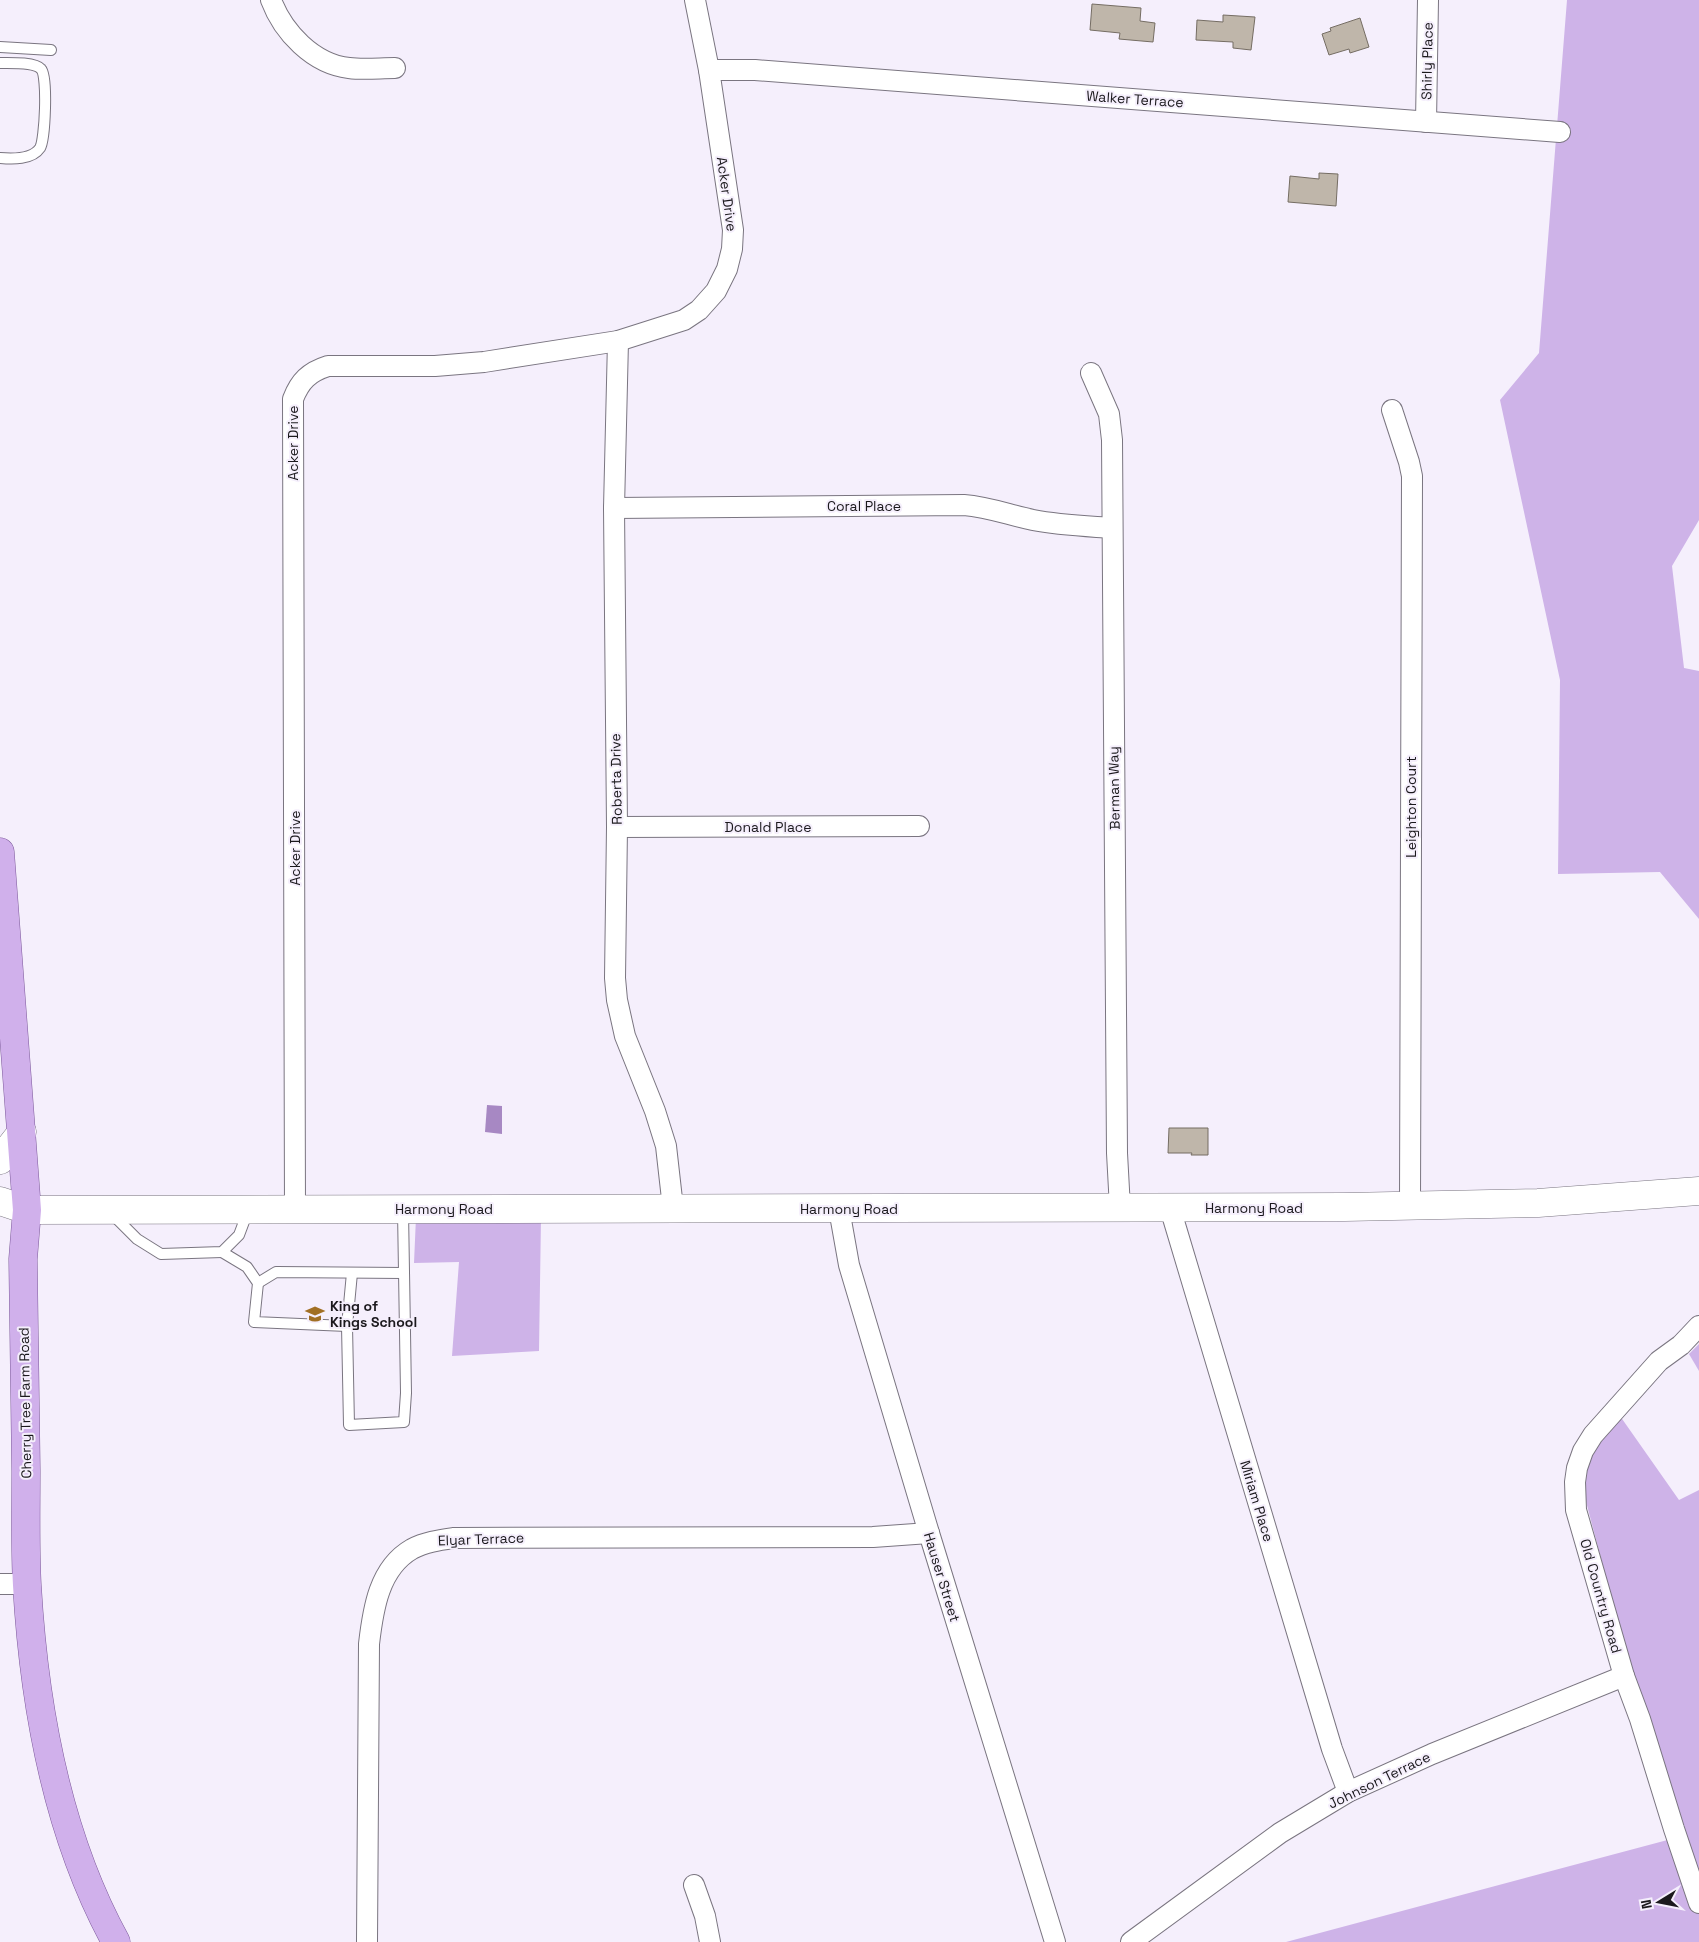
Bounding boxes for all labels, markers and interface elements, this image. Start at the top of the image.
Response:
street label: Shirly Place [1417,22,1437,100]
street label: Walker Terrace [1086,87,1184,111]
street label: Acker Drive [713,156,741,232]
street label: Acker Drive [284,405,302,481]
street label: Coral Place [827,497,901,515]
street label: Roberta Drive [606,733,626,825]
street label: Berman Way [1104,746,1124,830]
street label: Leighton Court [1402,756,1420,858]
street label: Acker Drive [286,810,304,886]
street label: Donald Place [725,818,811,836]
street label: Harmony Road [1205,1199,1303,1217]
street label: Harmony Road [395,1200,493,1218]
street label: Harmony Road [800,1200,898,1218]
place label: King of Kings School [330,1297,417,1331]
school or university icon: King of Kings School [304,1303,326,1325]
street label: Cherry Tree Farm Road [15,1327,35,1479]
street label: Miriam Place [1236,1458,1278,1544]
street label: Elyar Terrace [438,1528,524,1550]
street label: Hauser Street [920,1530,964,1624]
street label: Old Country Road [1576,1537,1626,1655]
street label: Johnson Terrace [1325,1747,1433,1813]
north arrow [1634,1877,1684,1927]
text: N [1637,1898,1656,1910]

